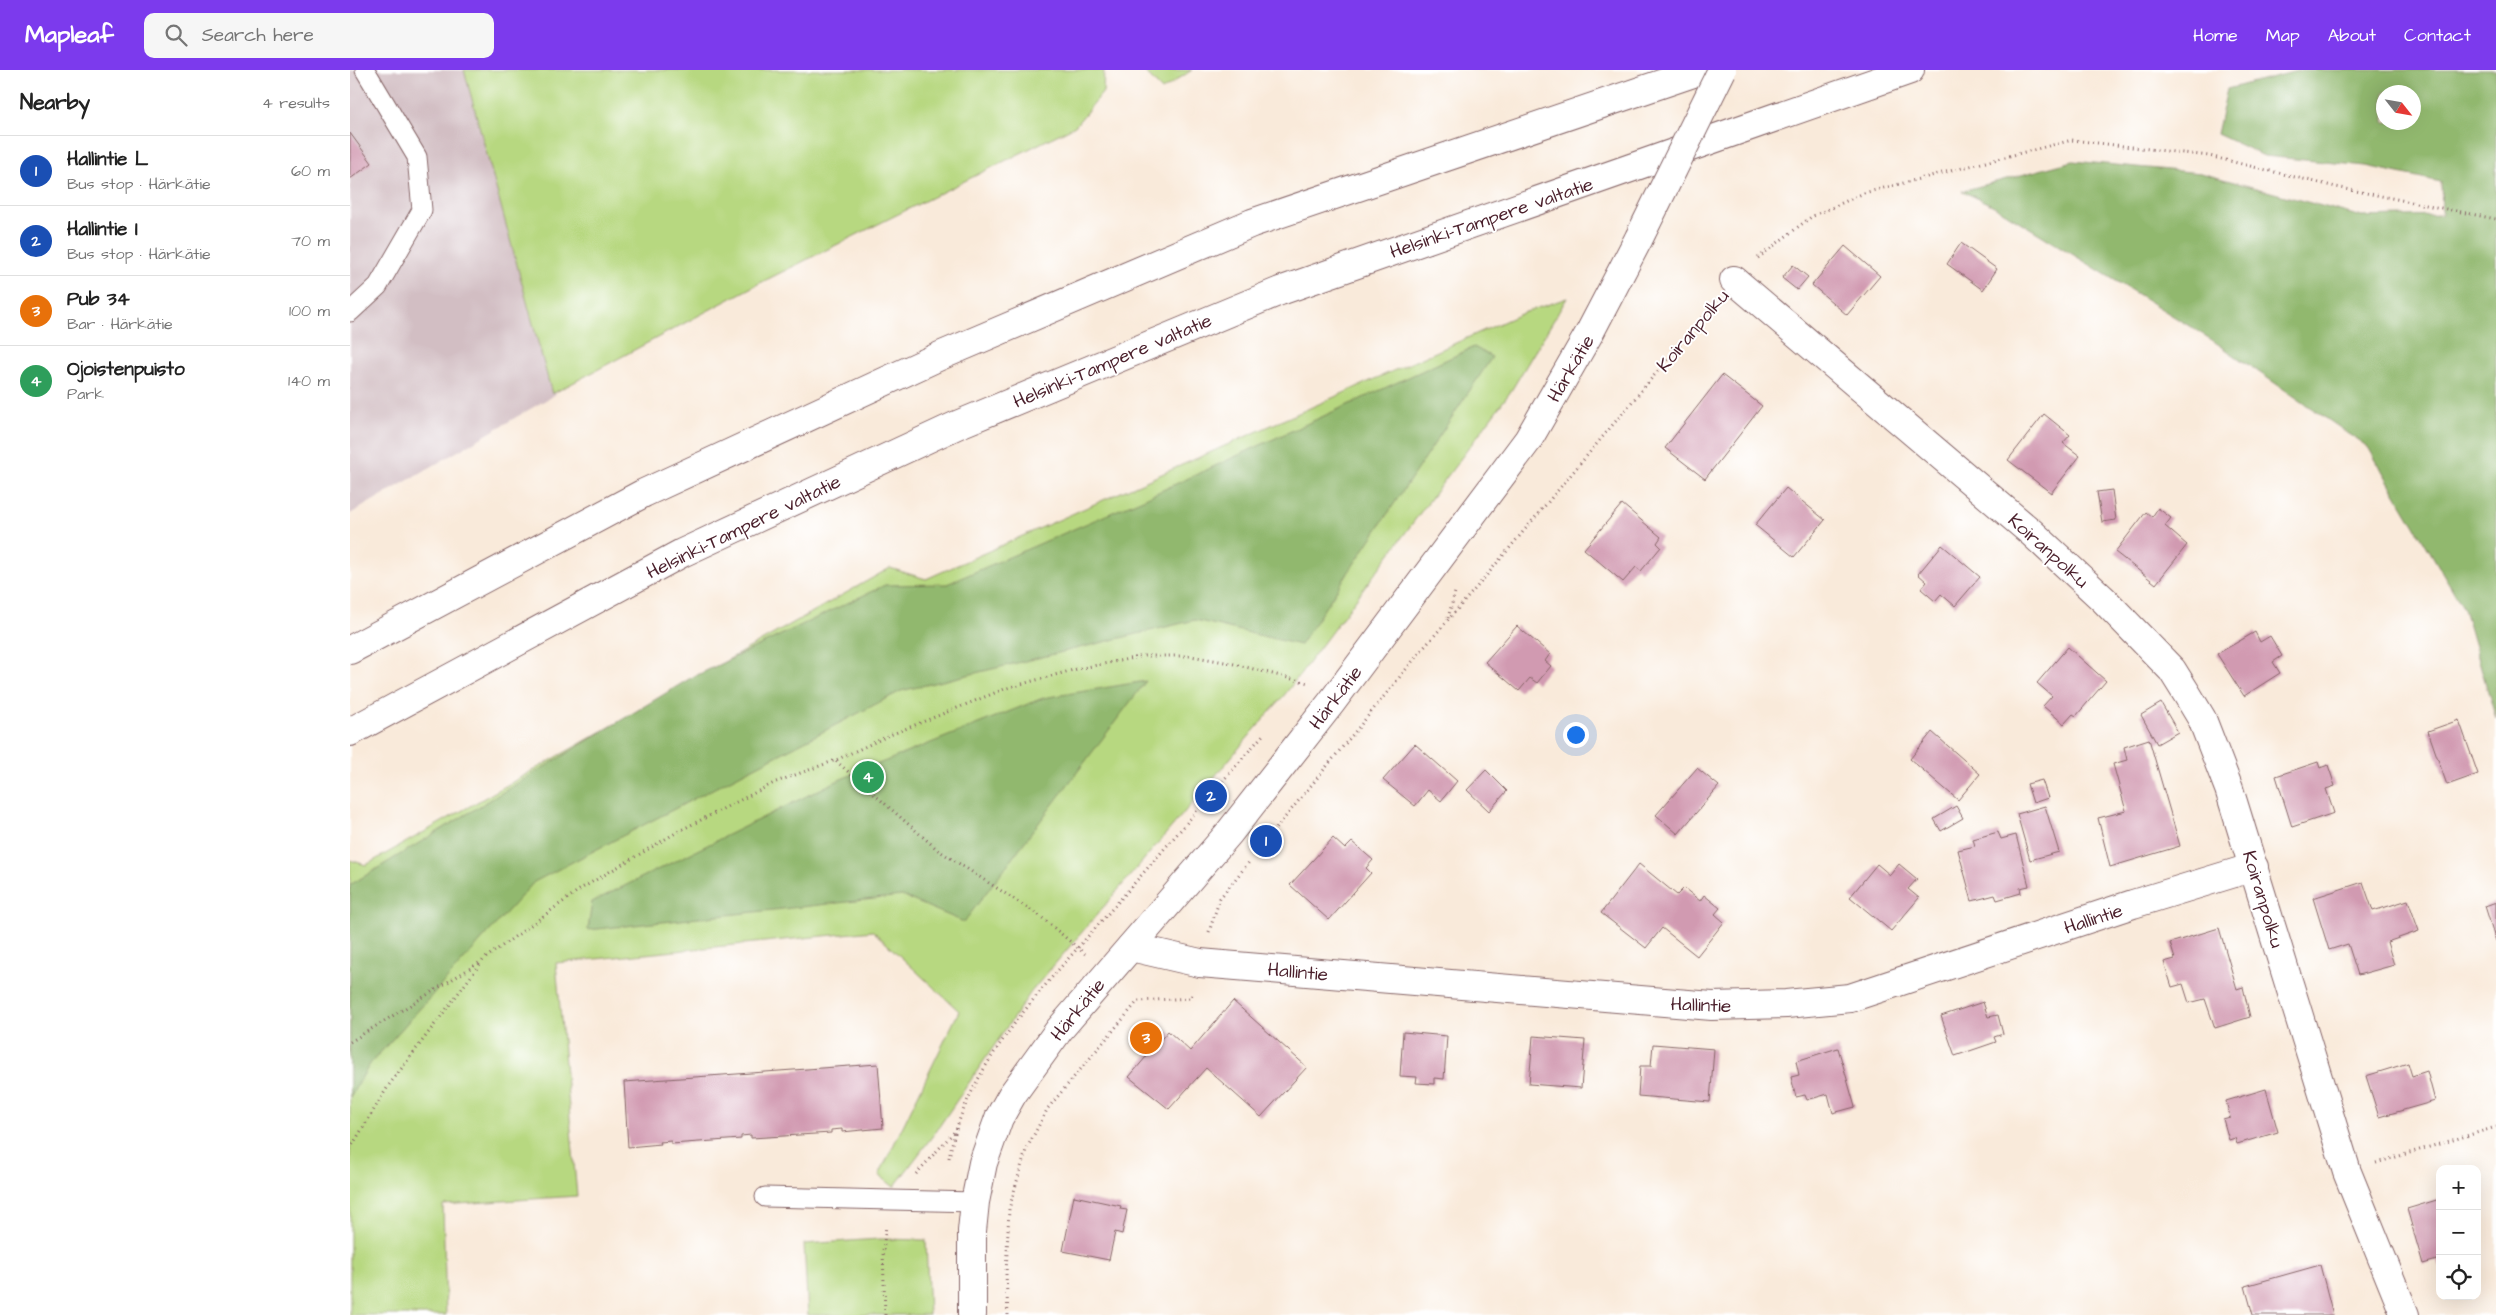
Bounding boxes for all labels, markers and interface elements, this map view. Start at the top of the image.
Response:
search box [144,13,494,58]
text: Mapleaf [25,18,114,52]
icon: search [162,21,190,49]
text: Search here [202,22,314,49]
text: Home [2193,23,2238,48]
text: Map [2266,23,2300,48]
text: About [2328,23,2376,48]
text: Contact [2404,23,2471,48]
north arrow [2376,85,2421,130]
text: Nearby [20,88,90,117]
text: 4 results [262,92,330,114]
text: Hallintie L [67,146,148,173]
text: 1 [35,160,37,182]
text: 60 m [291,160,330,182]
street label: Helsinki-Tampere valtatie [1386,171,1597,266]
text: Bus stop · Härkätie [67,173,211,195]
text: Hallintie I [67,216,138,243]
text: 2 [31,230,41,252]
text: 70 m [291,230,330,252]
text: Bus stop · Härkätie [67,243,211,265]
street label: Koiranpolku [1651,284,1736,378]
text: Pub 34 [67,286,130,313]
text: 3 [32,300,40,322]
text: 100 m [289,300,330,322]
street label: Helsinki-Tampere valtatie [1009,307,1216,415]
text: Bar · Härkätie [67,313,173,335]
street label: Härkätie [1541,330,1601,407]
text: Ojoistenpuisto [67,356,185,383]
text: 4 [31,370,41,392]
text: 140 m [288,370,330,392]
text: Park [67,383,104,405]
street label: Helsinki-Tampere valtatie [642,468,845,586]
street label: Koiranpolku [2002,508,2095,595]
street label: Härkätie [1303,660,1369,736]
your location [1563,722,1589,748]
pin: 4 [852,758,884,796]
pin: 2 [1195,777,1227,815]
pin: 1 [1250,822,1282,860]
street label: Koiranpolku [2235,848,2290,952]
street label: Hallintie [2061,897,2126,942]
street label: Hallintie [1267,956,1329,989]
street label: Härkätie [1044,973,1112,1047]
street label: Hallintie [1670,991,1732,1020]
pin: 3 [1130,1019,1162,1057]
map controls [2436,1165,2481,1300]
button: + [2436,1165,2481,1210]
button: − [2436,1210,2481,1255]
button: locate [2436,1255,2481,1300]

